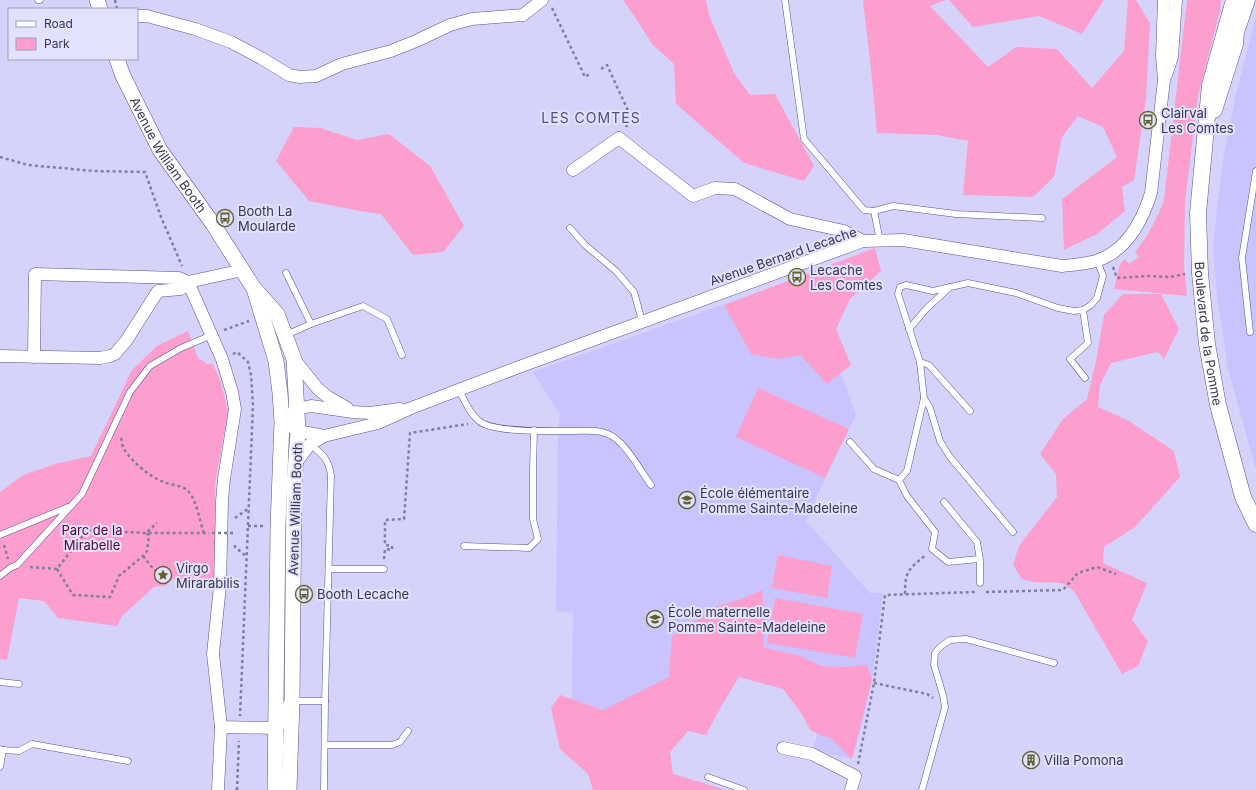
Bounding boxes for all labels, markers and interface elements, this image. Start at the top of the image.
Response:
legend [8,8,138,60]
text: Road [44,16,73,31]
text: Park [44,36,70,51]
street label: Avenue William Booth [127,94,210,216]
place label: Clairval Les Comtes [1161,105,1234,136]
district label: LES COMTES [541,109,641,126]
bus stop icon: Clairval Les Comtes [1138,110,1158,130]
place label: Booth La Moularde [238,203,296,234]
bus stop icon: Booth La Moularde [215,208,235,228]
street label: Avenue Bernard Lecache [707,223,859,289]
street label: Boulevard de la Pomme [1192,261,1226,407]
place label: Lecache Les Comtes [810,262,883,293]
bus stop icon: Lecache Les Comtes [787,267,807,287]
street label: Avenue William Booth [285,442,305,576]
place label: École élémentaire Pomme Sainte-Madeleine [700,485,858,516]
school or university icon: École élémentaire Pomme Sainte-Madeleine [677,490,697,510]
park label: Parc de la Mirabelle [61,522,123,553]
place label: Virgo Mirarabilis [176,560,240,591]
place icon: Virgo Mirarabilis [153,565,173,585]
bus stop icon: Booth Lecache [294,584,314,604]
place label: Booth Lecache [317,586,409,602]
place label: École maternelle Pomme Sainte-Madeleine [668,604,826,635]
school or university icon: École maternelle Pomme Sainte-Madeleine [645,609,665,629]
building icon: Villa Pomona [1021,750,1041,770]
place label: Villa Pomona [1044,752,1124,768]

